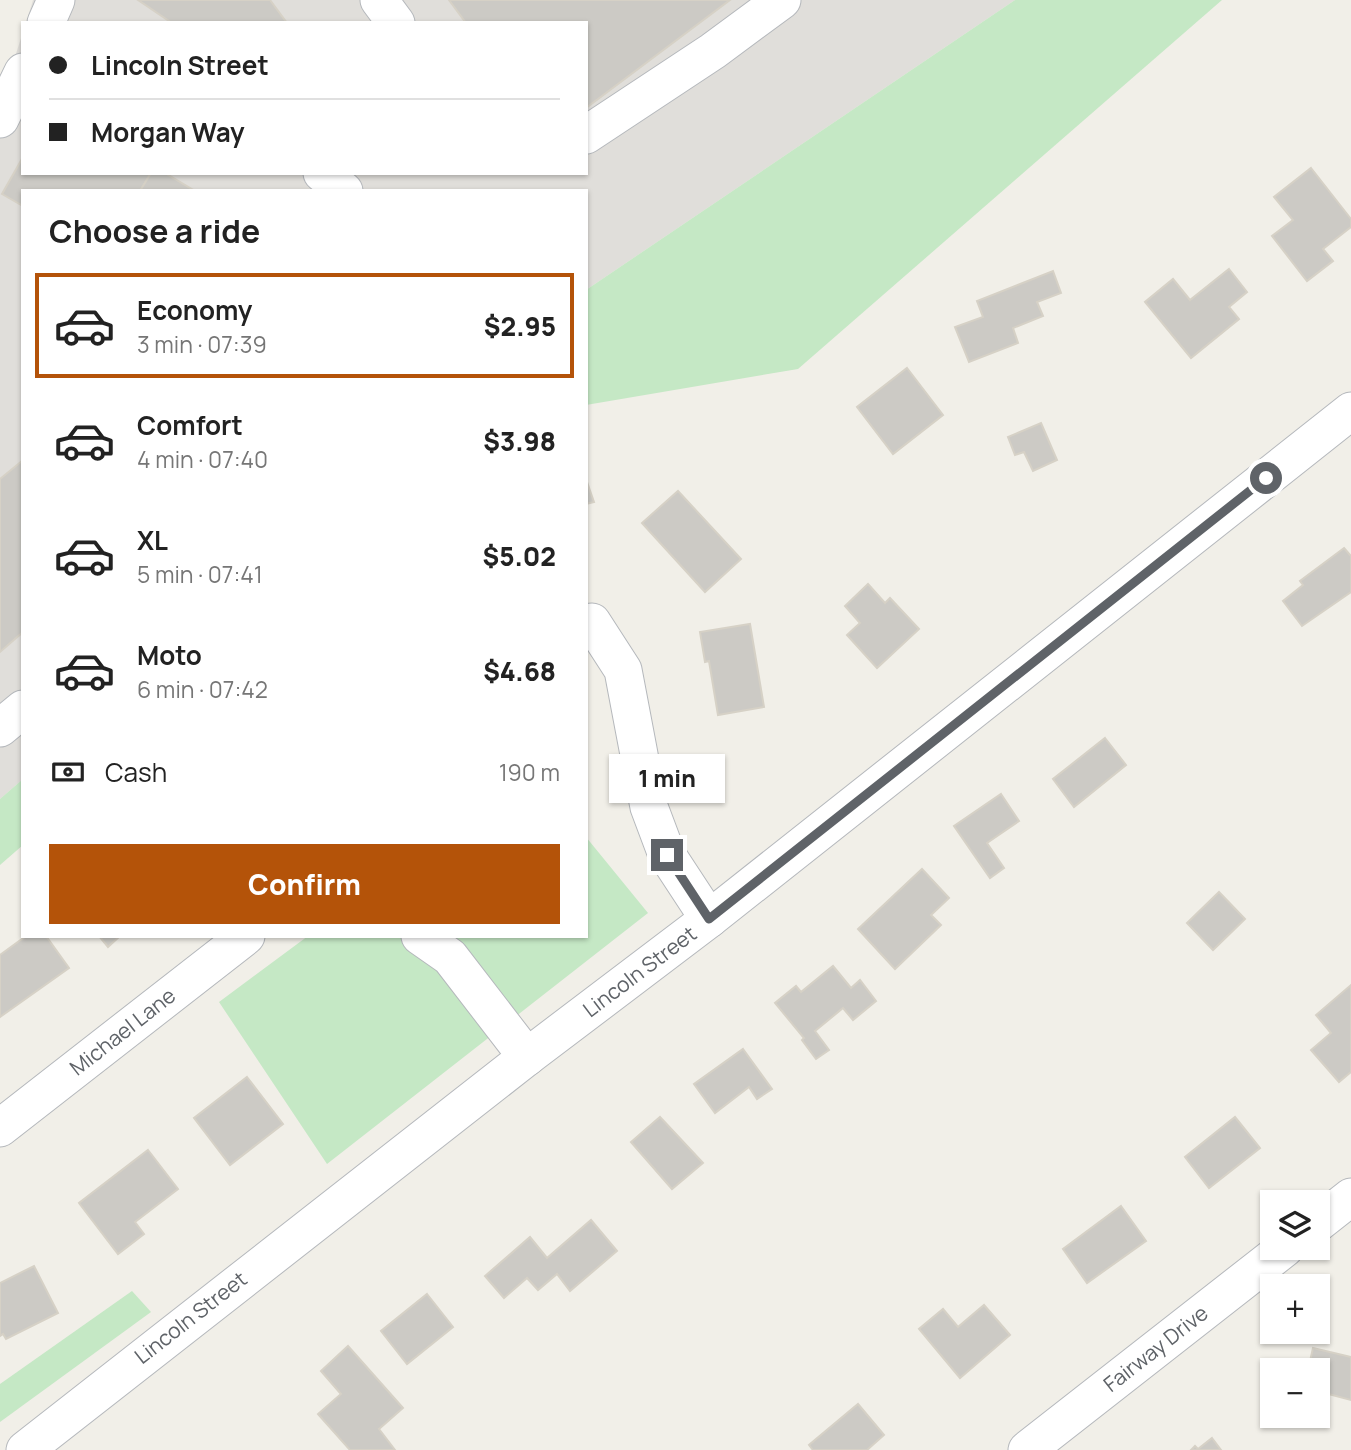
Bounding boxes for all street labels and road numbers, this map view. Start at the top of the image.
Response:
street label: Lincoln Street [577,919,702,1023]
street label: Michael Lane [64,981,181,1081]
street label: Lincoln Street [129,1265,252,1370]
street label: Fairway Drive [1097,1299,1213,1398]

